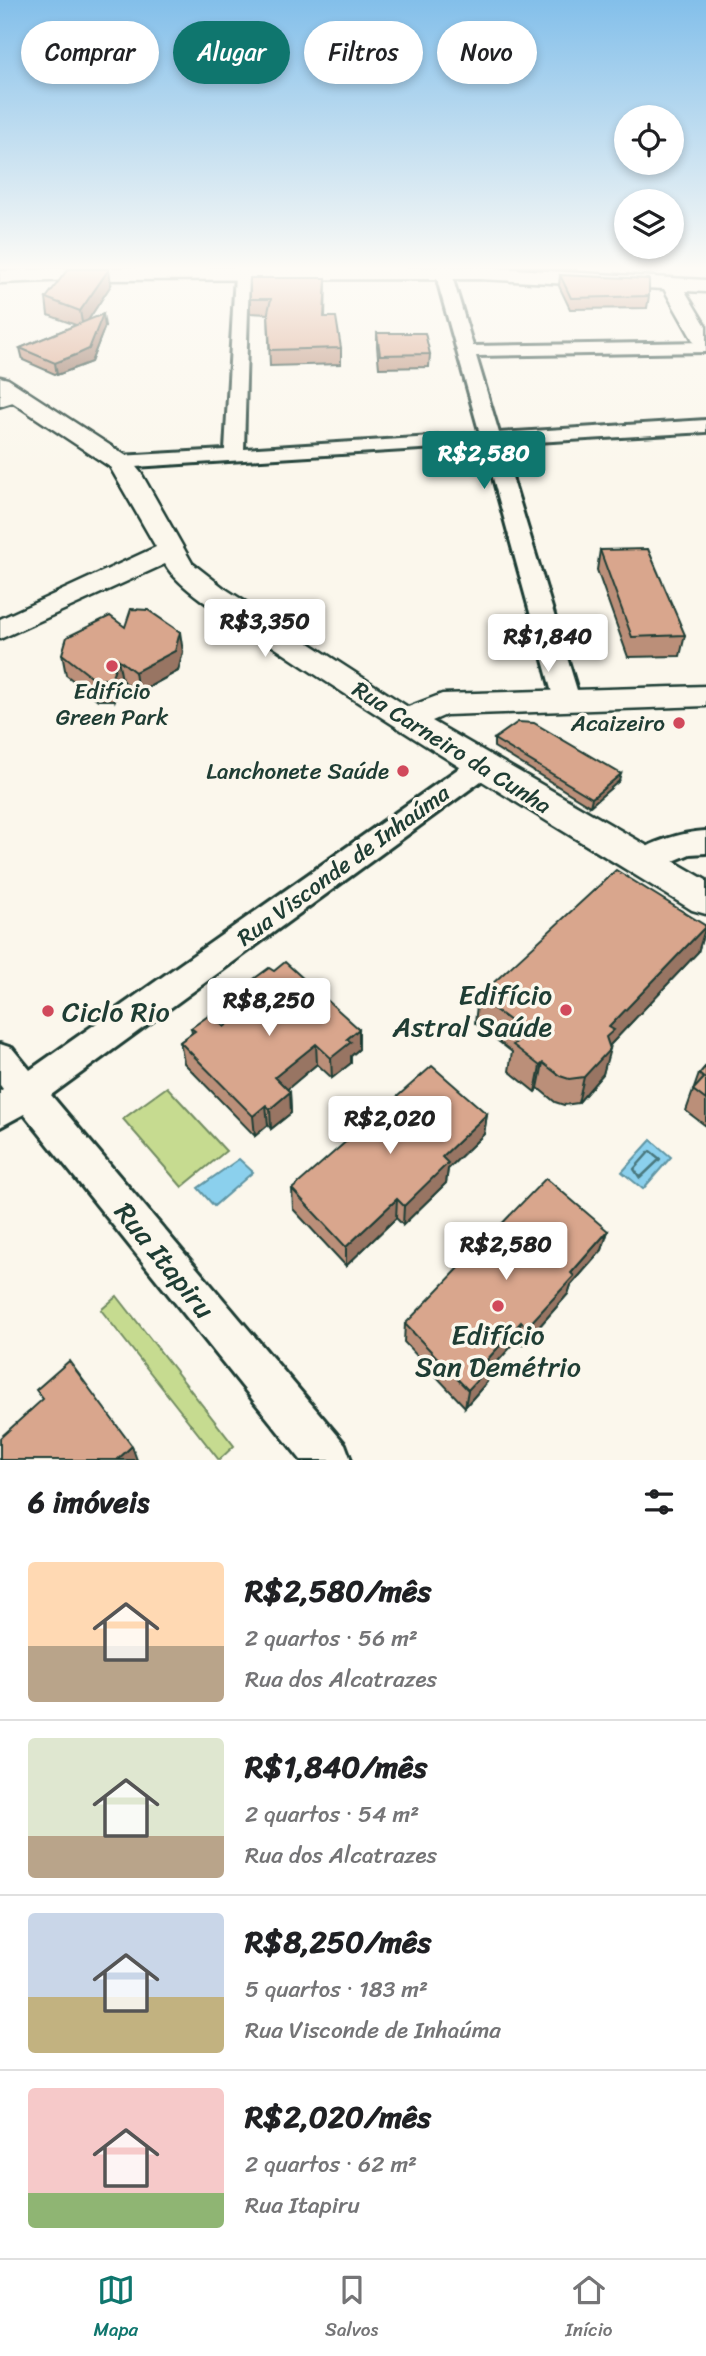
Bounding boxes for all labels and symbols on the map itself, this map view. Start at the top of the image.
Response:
pin: R$2,580 [419,432,549,491]
pin: R$3,350 [200,600,330,659]
pin: R$1,840 [483,614,613,674]
marker: Edifício Green Park [104,658,120,674]
street label: Rua Carneiro da Cunha [344,669,560,826]
place label: Edifício Green Park [56,671,169,738]
place label: Acaizeiro [570,703,665,744]
marker: Acaizeiro [671,715,687,731]
place label: Lanchonete Saúde [206,751,389,792]
marker: Lanchonete Saúde [395,763,411,779]
street label: Rua Visconde de Inhaúma [228,773,459,957]
place label: Edifício Astral Saúde [392,970,552,1051]
pin: R$8,250 [204,978,334,1038]
place label: Ciclo Rio [62,987,170,1036]
marker: Edifício Astral Saúde [558,1002,574,1018]
marker: Ciclo Rio [40,1003,56,1019]
pin: R$2,020 [325,1096,455,1156]
street label: Rua Itapiru [102,1191,228,1330]
pin: R$2,580 [441,1222,571,1282]
marker: Edifício San Demétrio [490,1298,506,1314]
place label: Edifício San Demétrio [415,1310,581,1391]

